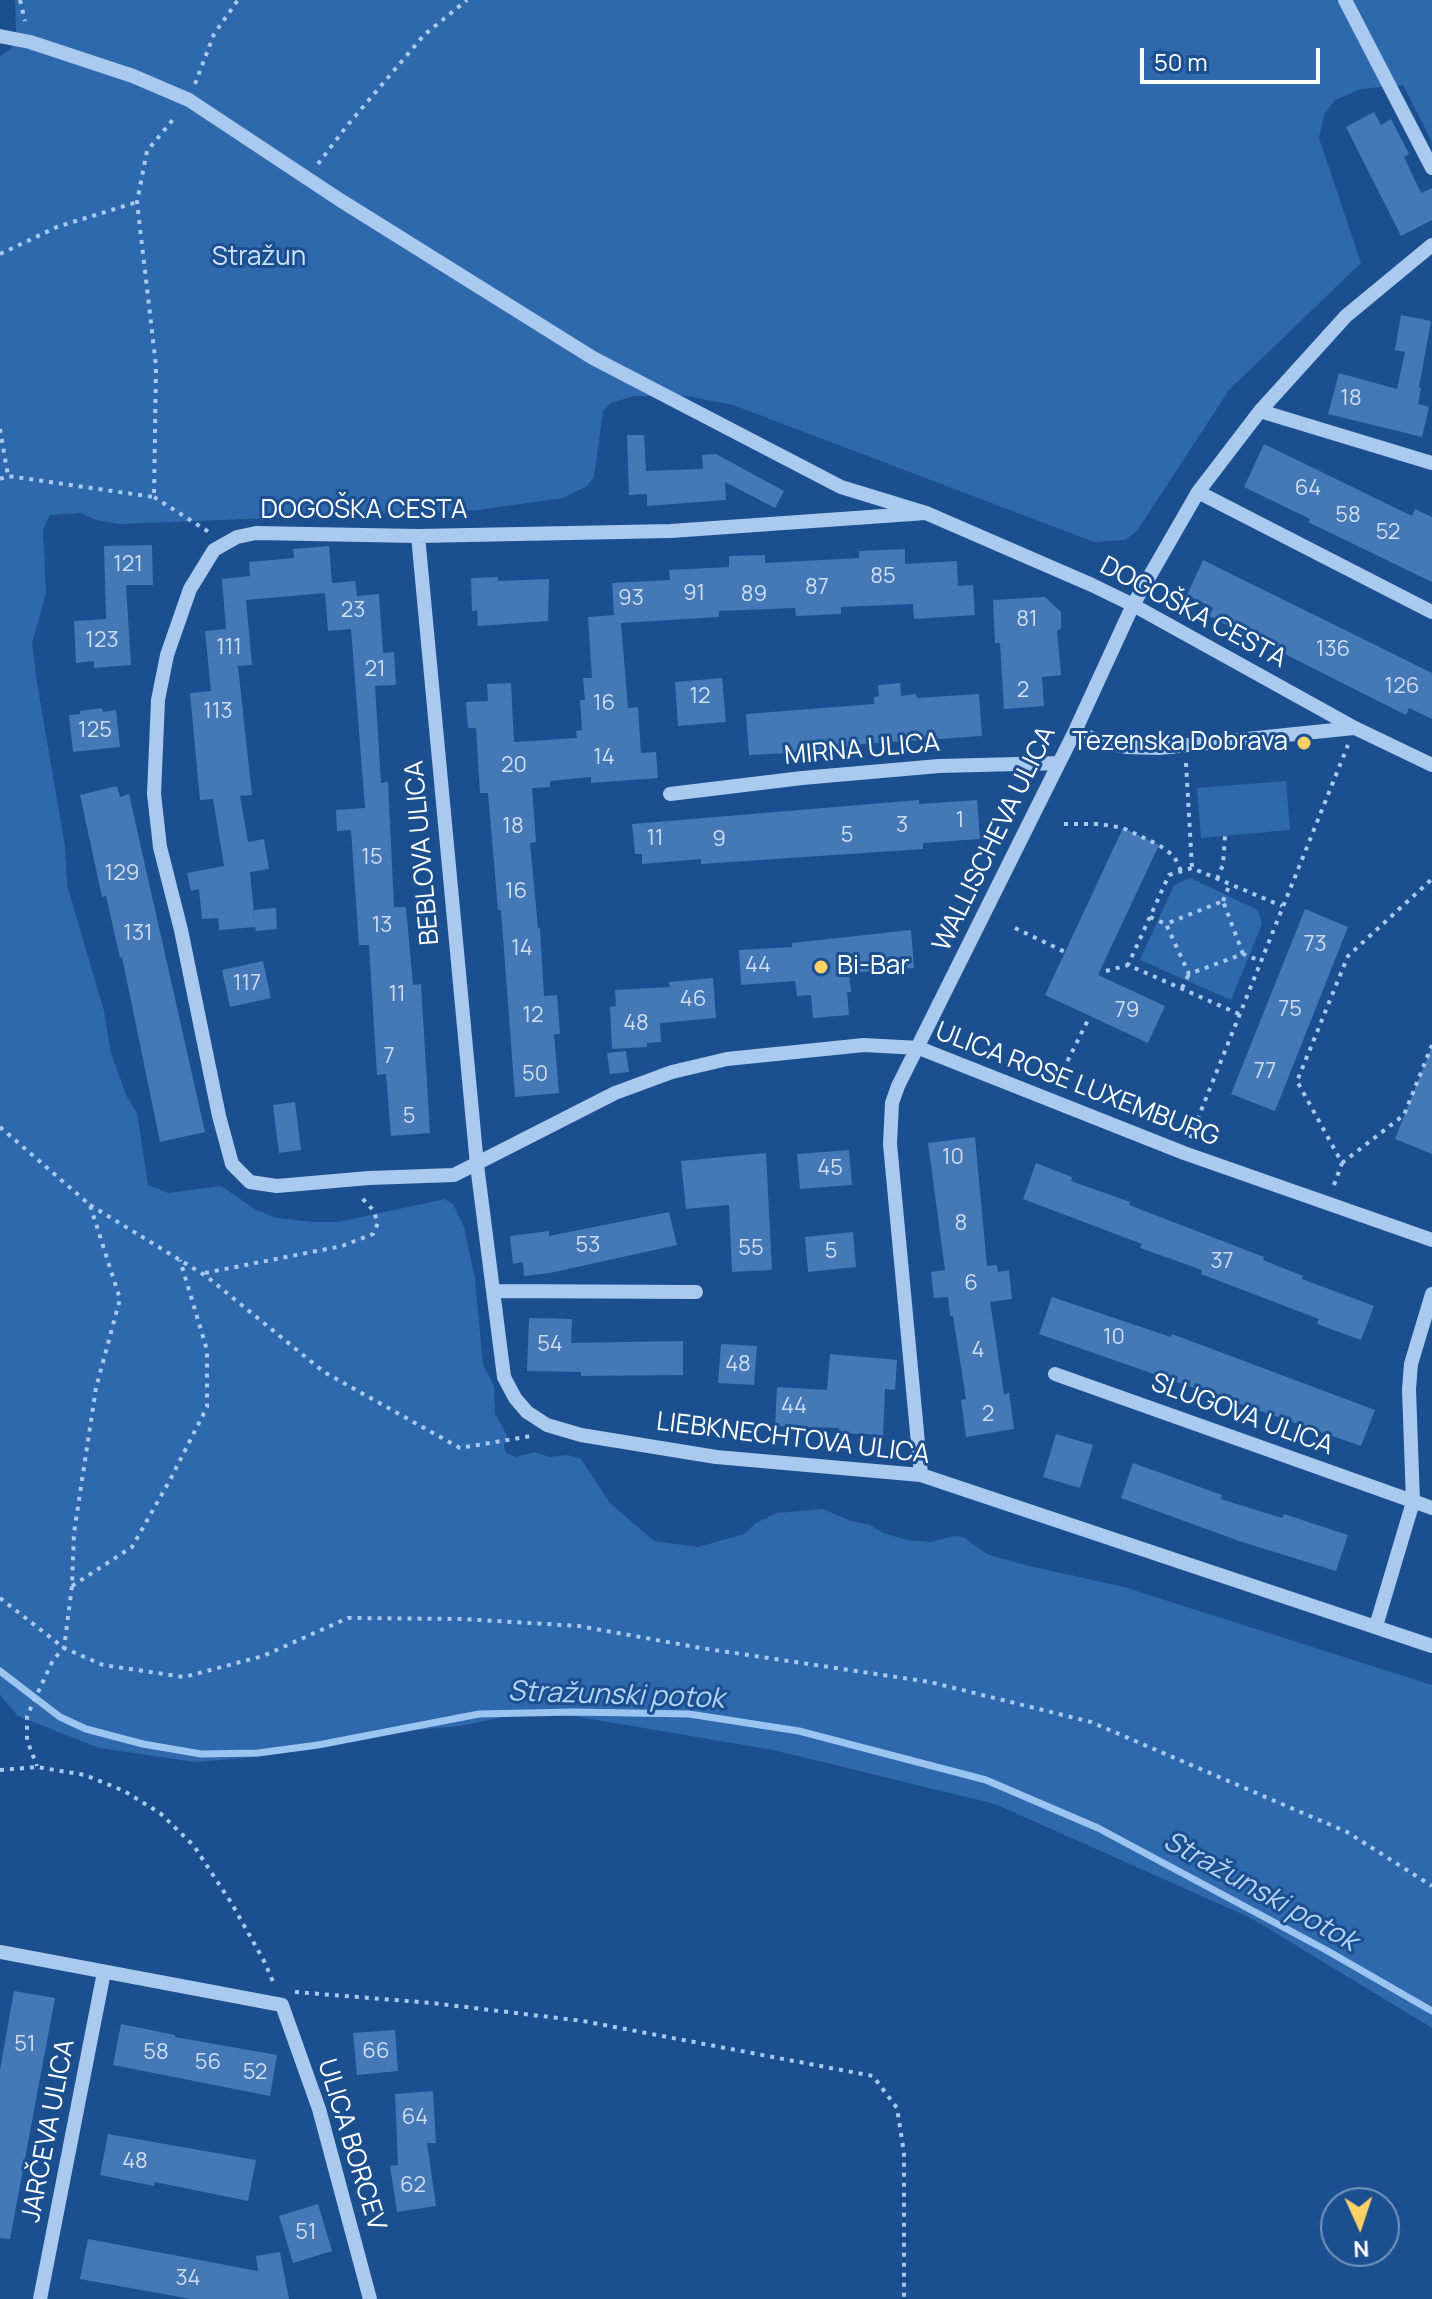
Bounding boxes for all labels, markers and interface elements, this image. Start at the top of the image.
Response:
scale bar [1144,32,1324,82]
text: 50 m [1154,45,1208,78]
park label: Stražun [212,242,306,274]
house number: 18 [1340,386,1362,412]
house number: 64 [1295,476,1321,502]
street label: DOGOŠKA CESTA [261,495,467,527]
house number: 58 [1335,503,1361,529]
house number: 52 [1376,520,1400,546]
street label: DOGOŠKA CESTA [1094,551,1292,675]
house number: 121 [113,552,143,578]
house number: 85 [870,564,896,590]
house number: 87 [805,575,829,601]
house number: 91 [683,581,705,607]
house number: 89 [741,582,767,608]
house number: 93 [618,586,644,612]
house number: 23 [341,598,365,624]
house number: 81 [1016,607,1038,633]
house number: 123 [85,628,119,654]
house number: 111 [216,635,242,661]
house number: 136 [1316,637,1350,663]
house number: 21 [364,657,386,683]
house number: 126 [1385,674,1419,700]
house number: 2 [1017,678,1029,704]
house number: 12 [689,684,711,710]
house number: 16 [593,691,615,717]
house number: 113 [203,699,233,725]
house number: 125 [78,718,112,744]
street label: WALLISCHEVA ULICA [927,721,1063,957]
place label: Tezenska Dobrava [1072,727,1288,759]
street label: MIRNA ULICA [783,728,941,772]
marker: Tezenska Dobrava [1295,734,1313,752]
house number: 14 [593,745,615,771]
house number: 20 [501,753,527,779]
street label: BEBLOVA ULICA [399,759,447,947]
house number: 1 [956,808,964,834]
house number: 3 [896,813,908,839]
house number: 18 [502,814,524,840]
house number: 5 [841,823,853,849]
house number: 11 [646,826,664,852]
house number: 9 [712,827,726,853]
house number: 15 [361,845,383,871]
house number: 129 [105,861,139,887]
house number: 16 [505,879,527,905]
house number: 13 [372,913,392,939]
house number: 131 [123,921,153,947]
house number: 73 [1303,932,1327,958]
house number: 14 [511,936,533,962]
place label: Bi-Bar [837,951,910,983]
house number: 44 [745,953,771,979]
marker: Bi-Bar [812,958,830,976]
house number: 117 [233,971,261,997]
house number: 11 [388,982,406,1008]
house number: 46 [680,987,706,1013]
house number: 75 [1278,997,1302,1023]
house number: 79 [1115,998,1139,1024]
house number: 12 [522,1003,544,1029]
house number: 48 [623,1011,649,1037]
street label: ULICA ROSE LUXEMBURG [931,1016,1223,1154]
house number: 7 [383,1044,395,1070]
house number: 77 [1254,1059,1276,1085]
house number: 50 [522,1062,548,1088]
house number: 5 [403,1104,415,1130]
house number: 10 [942,1145,964,1171]
house number: 45 [817,1156,843,1182]
house number: 8 [955,1211,967,1237]
house number: 53 [576,1233,600,1259]
house number: 55 [738,1236,764,1262]
house number: 5 [825,1239,837,1265]
house number: 37 [1210,1249,1234,1275]
house number: 6 [964,1271,978,1297]
house number: 10 [1103,1325,1125,1351]
house number: 54 [537,1332,563,1358]
house number: 4 [972,1338,984,1364]
house number: 48 [725,1352,751,1378]
street label: SLUGOVA ULICA [1147,1368,1337,1462]
house number: 44 [781,1394,807,1420]
house number: 2 [982,1402,994,1428]
street label: LIEBKNECHTOVA ULICA [655,1407,931,1471]
water label: Stražunski potok [507,1675,725,1717]
water label: Stražunski potok [1157,1825,1363,1959]
house number: 51 [14,2032,36,2058]
street label: JARČEVA ULICA [16,2037,82,2225]
house number: 66 [362,2039,390,2065]
house number: 58 [143,2040,169,2066]
house number: 56 [195,2050,221,2076]
street label: ULICA BORCEV [310,2056,392,2234]
house number: 52 [243,2060,267,2086]
house number: 64 [402,2105,428,2131]
house number: 48 [122,2149,148,2175]
house number: 62 [400,2173,426,2199]
north arrow [1320,2187,1400,2267]
house number: 51 [295,2220,317,2246]
text: N [1352,2234,1370,2264]
house number: 34 [175,2266,201,2292]

